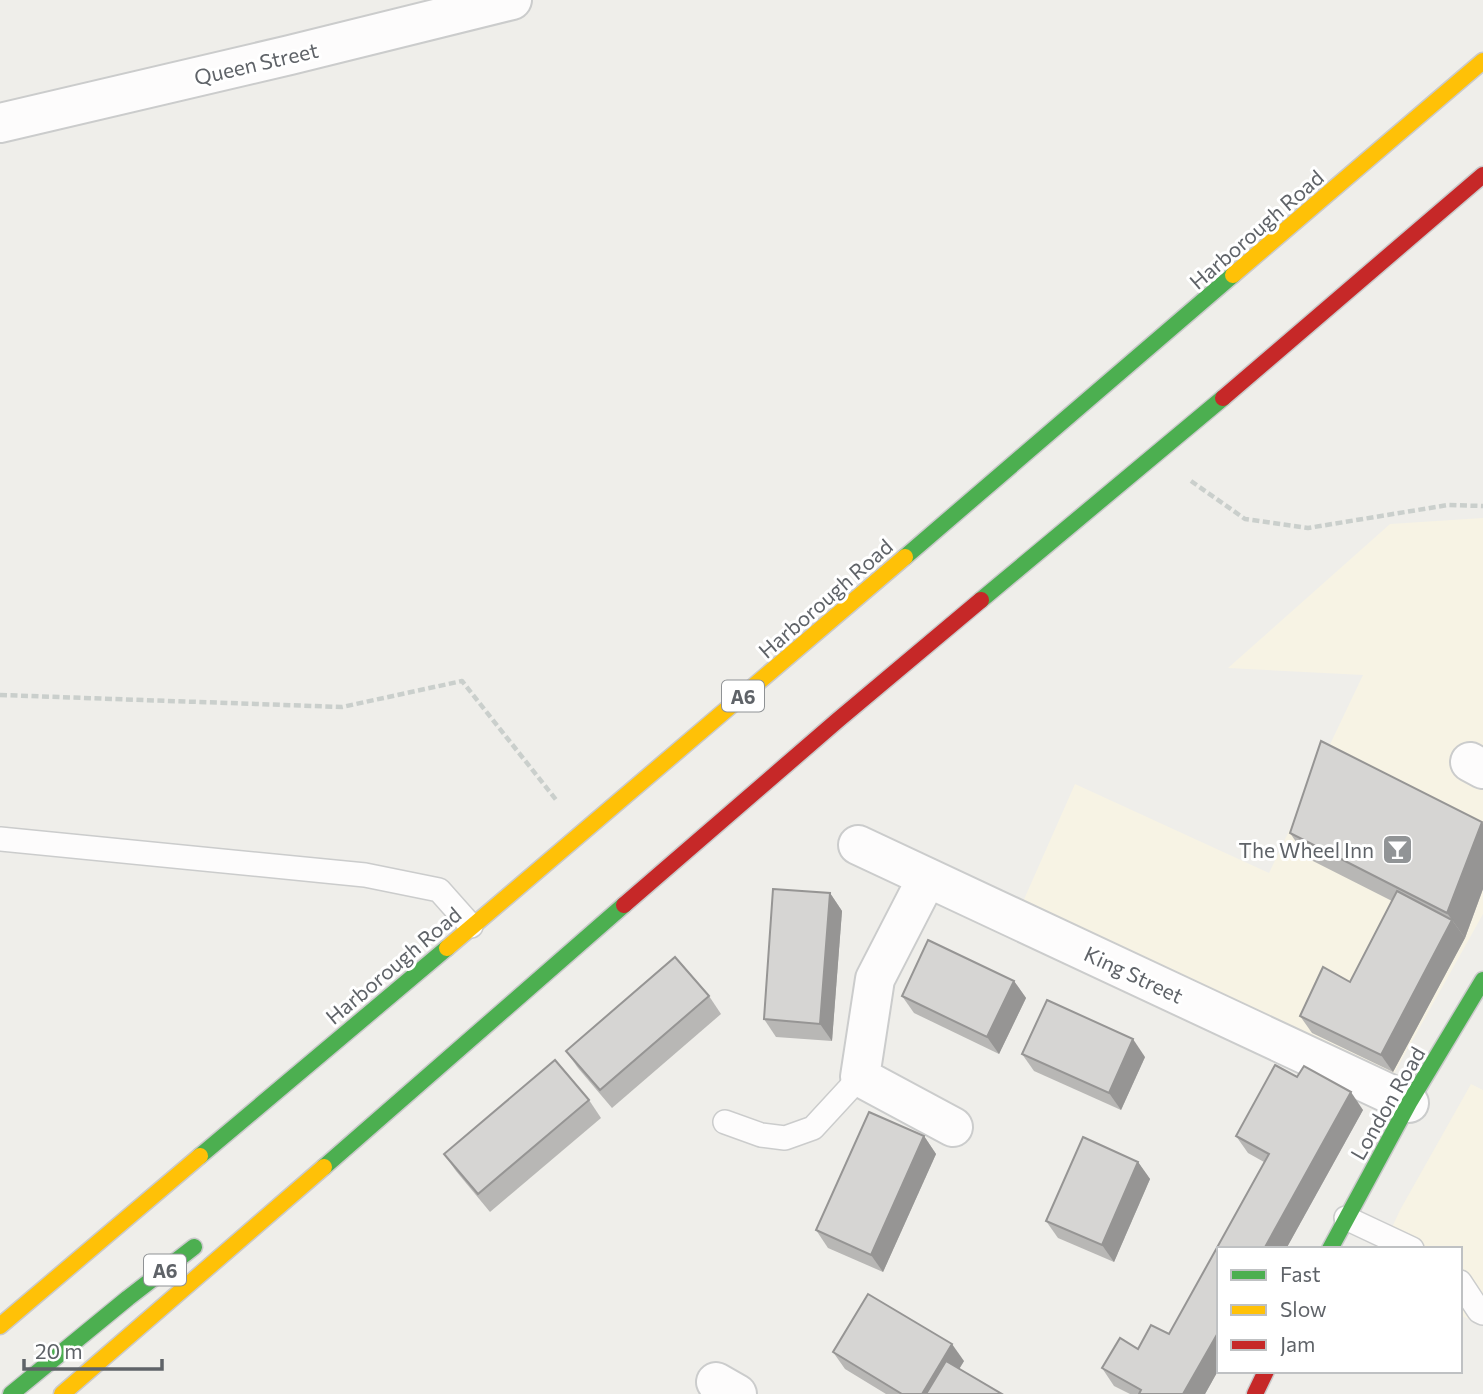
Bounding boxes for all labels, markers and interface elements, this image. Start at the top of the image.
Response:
street label: Queen Street [192,37,320,89]
street label: Harborough Road [1184,164,1328,294]
street label: Harborough Road [753,533,897,663]
road number: A6 [722,680,764,712]
bar icon: The Wheel Inn [1380,832,1414,866]
place label: The Wheel Inn [1239,837,1374,862]
street label: Harborough Road [320,901,466,1029]
street label: King Street [1081,940,1187,1008]
street label: London Road [1345,1042,1429,1164]
legend [1217,1247,1462,1373]
road number: A6 [144,1254,186,1286]
text: Fast [1280,1261,1321,1286]
text: Slow [1280,1296,1327,1321]
scale bar [24,1328,163,1372]
text: Jam [1280,1331,1315,1356]
text: 20 m [35,1338,83,1363]

